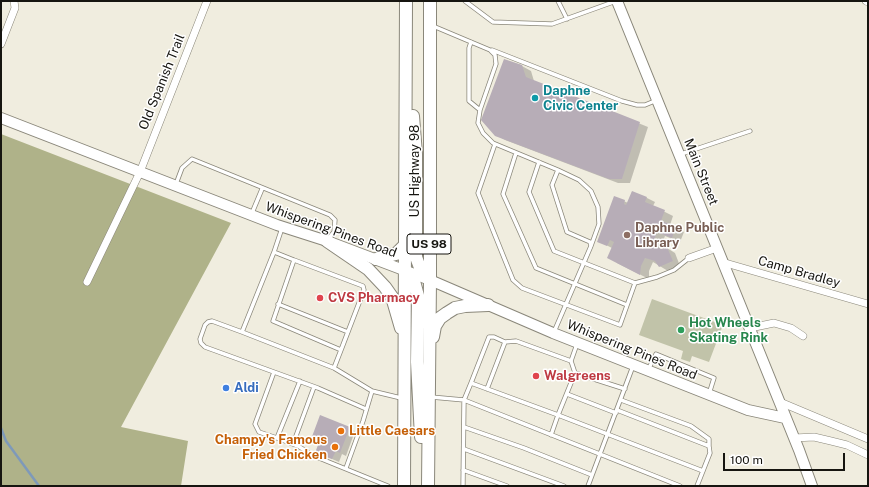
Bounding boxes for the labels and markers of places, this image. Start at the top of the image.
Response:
place label: Daphne Civic Center [543,83,618,114]
marker: Daphne Civic Center [530,93,540,103]
place label: Daphne Public Library [635,220,724,251]
marker: Daphne Public Library [622,230,632,240]
place label: CVS Pharmacy [328,290,420,306]
marker: CVS Pharmacy [315,293,325,303]
place label: Hot Wheels Skating Rink [689,315,768,346]
marker: Hot Wheels Skating Rink [676,325,686,335]
place label: Walgreens [544,368,611,384]
marker: Walgreens [531,371,541,381]
place label: Aldi [234,380,259,396]
marker: Aldi [221,383,231,393]
place label: Little Caesars [349,423,435,439]
marker: Little Caesars [336,426,346,436]
place label: Champy's Famous Fried Chicken [215,432,327,463]
marker: Champy's Famous Fried Chicken [330,442,340,452]

